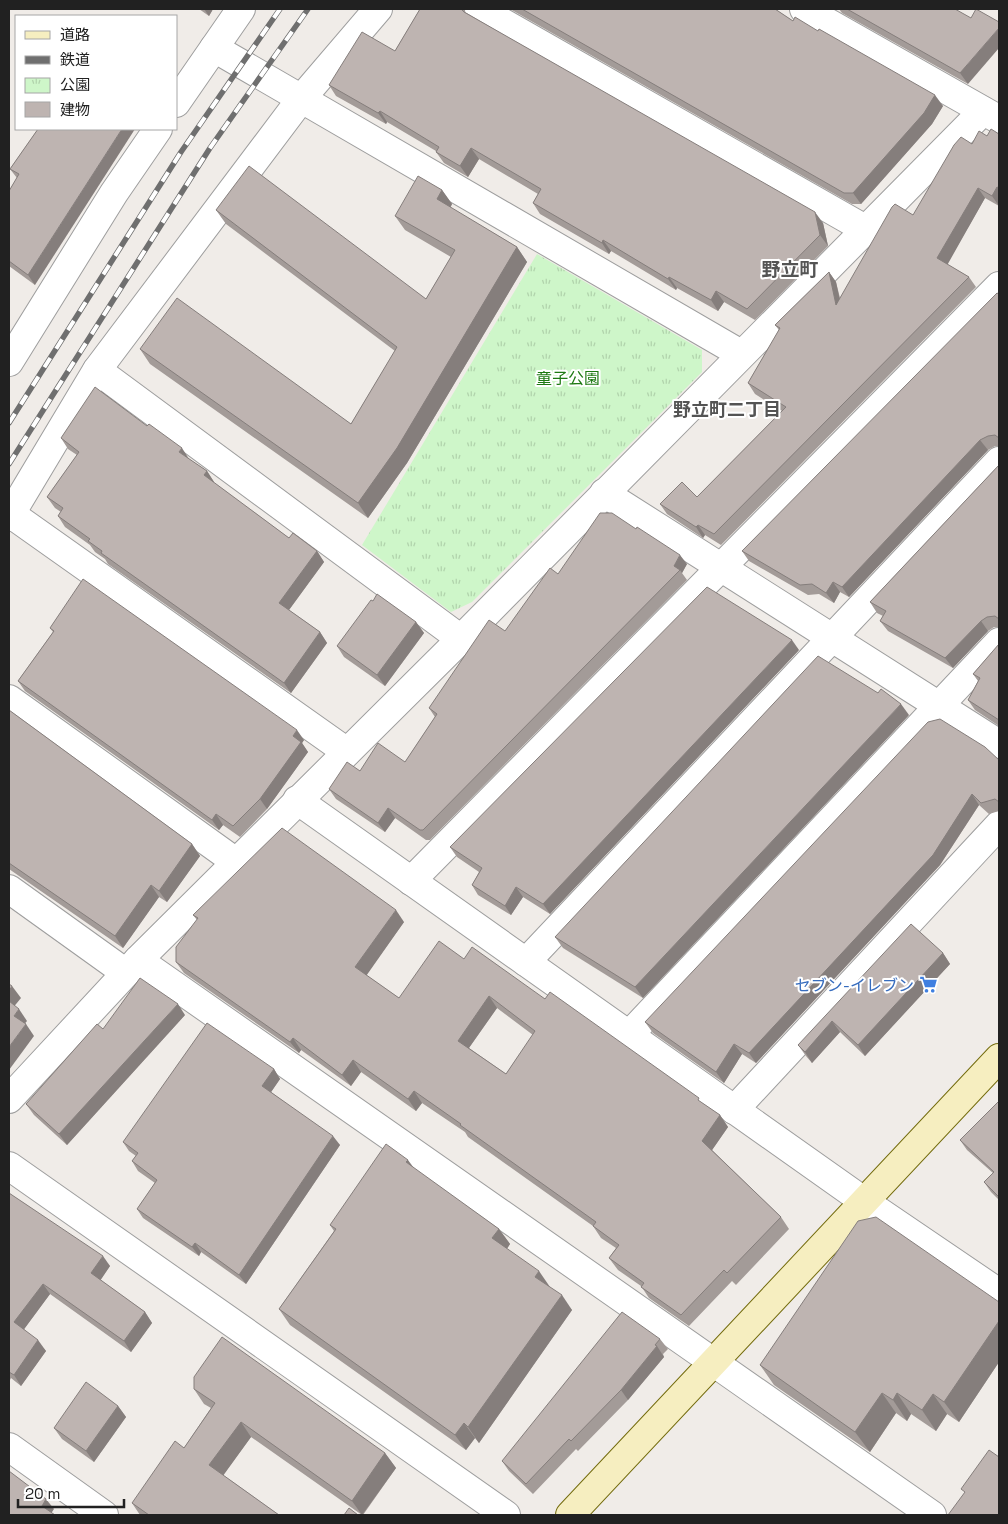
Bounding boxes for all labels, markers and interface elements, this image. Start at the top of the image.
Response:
legend [15,15,178,130]
text: 道路 [60,25,90,44]
text: 鉄道 [60,50,90,69]
text: 公園 [60,75,90,94]
text: 建物 [60,100,90,119]
district label: 野立町 [761,257,819,282]
park label: 童子公園 [536,368,600,389]
district label: 野立町二丁目 [673,398,781,421]
place label: セブン-イレブン [795,975,914,996]
supermarket icon: セブン-イレブン [918,975,938,995]
scale bar [18,1476,124,1508]
text: 20 m [25,1484,60,1503]

